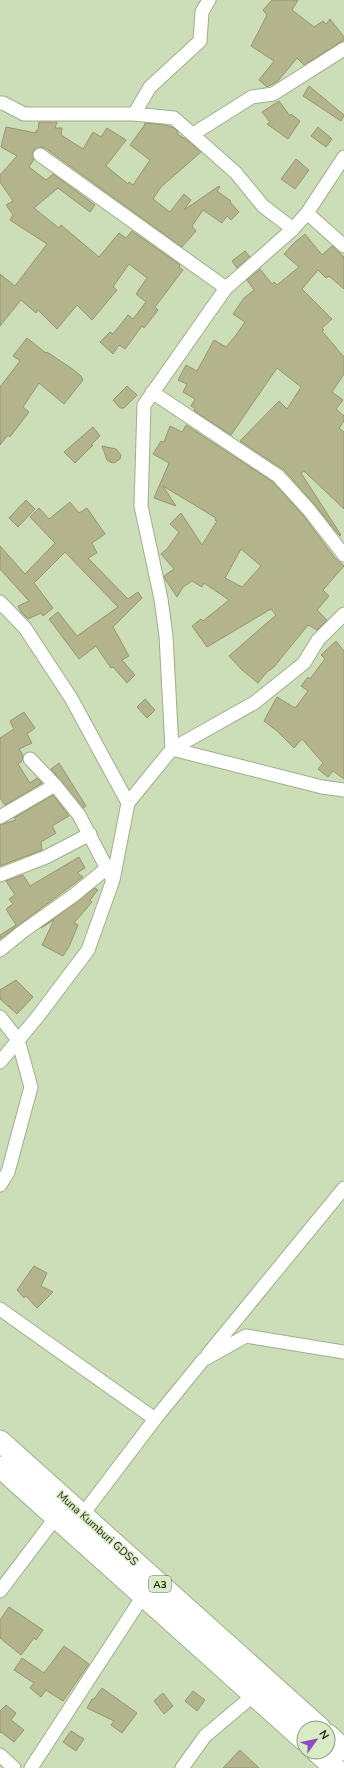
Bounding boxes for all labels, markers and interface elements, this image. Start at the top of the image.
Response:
street label: Muna Kumburi GDSS [54,1488,142,1569]
road number: A3 [149,1576,171,1592]
north arrow [296,1720,336,1760]
text: N [315,1727,332,1742]

